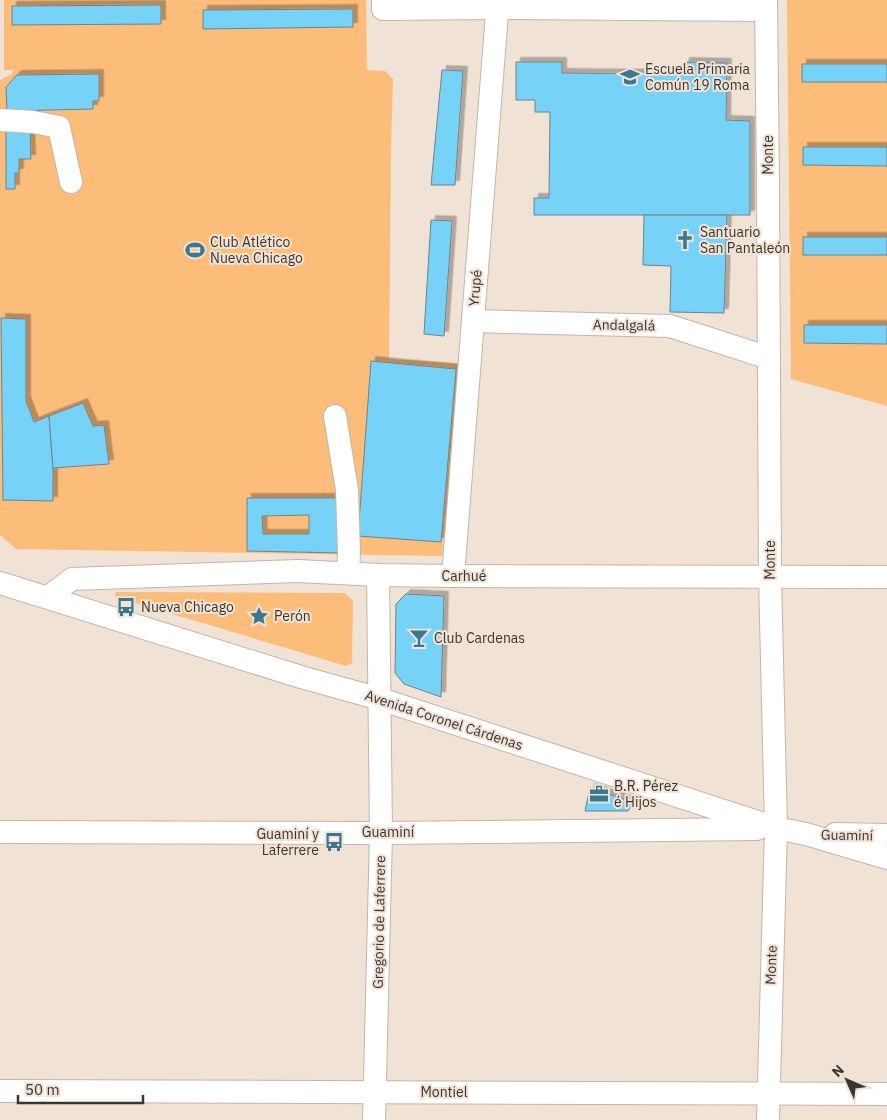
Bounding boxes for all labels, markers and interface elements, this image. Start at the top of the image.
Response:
place label: Escuela Primaria Común 19 Roma [645,60,751,94]
school or university icon: Escuela Primaria Común 19 Roma [619,66,641,88]
street label: Monte [759,135,777,175]
place label: Santuario San Pantaleón [700,223,790,257]
church icon: Santuario San Pantaleón [674,229,696,251]
place label: Club Atlético Nueva Chicago [210,233,303,267]
sports icon: Club Atlético Nueva Chicago [184,239,206,261]
street label: Yrupé [464,269,486,307]
street label: Andalgalá [593,315,656,335]
street label: Monte [761,540,779,580]
street label: Carhué [442,567,487,585]
bus stop icon: Nueva Chicago [115,596,137,618]
place label: Nueva Chicago [141,598,234,616]
place icon: Perón [248,605,270,627]
place label: Perón [274,607,311,625]
bar icon: Club Cardenas [408,627,430,649]
place label: Club Cardenas [434,629,525,647]
street label: Avenida Coronel Cárdenas [363,686,525,754]
place label: B.R. Pérez é Hijos [614,777,678,811]
office icon: B.R. Pérez é Hijos [588,783,610,805]
street label: Guaminí [362,823,415,841]
place label: Guaminí y Laferrere [256,825,319,859]
street label: Guaminí [821,826,874,844]
bus stop icon: Guaminí y Laferrere [323,831,345,853]
street label: Gregorio de Laferrere [369,855,389,989]
street label: Monte [761,945,781,985]
north arrow [822,1055,872,1105]
text: N [828,1061,848,1081]
scale bar [18,1072,142,1104]
text: 50 m [25,1080,60,1099]
street label: Montiel [420,1083,468,1101]

